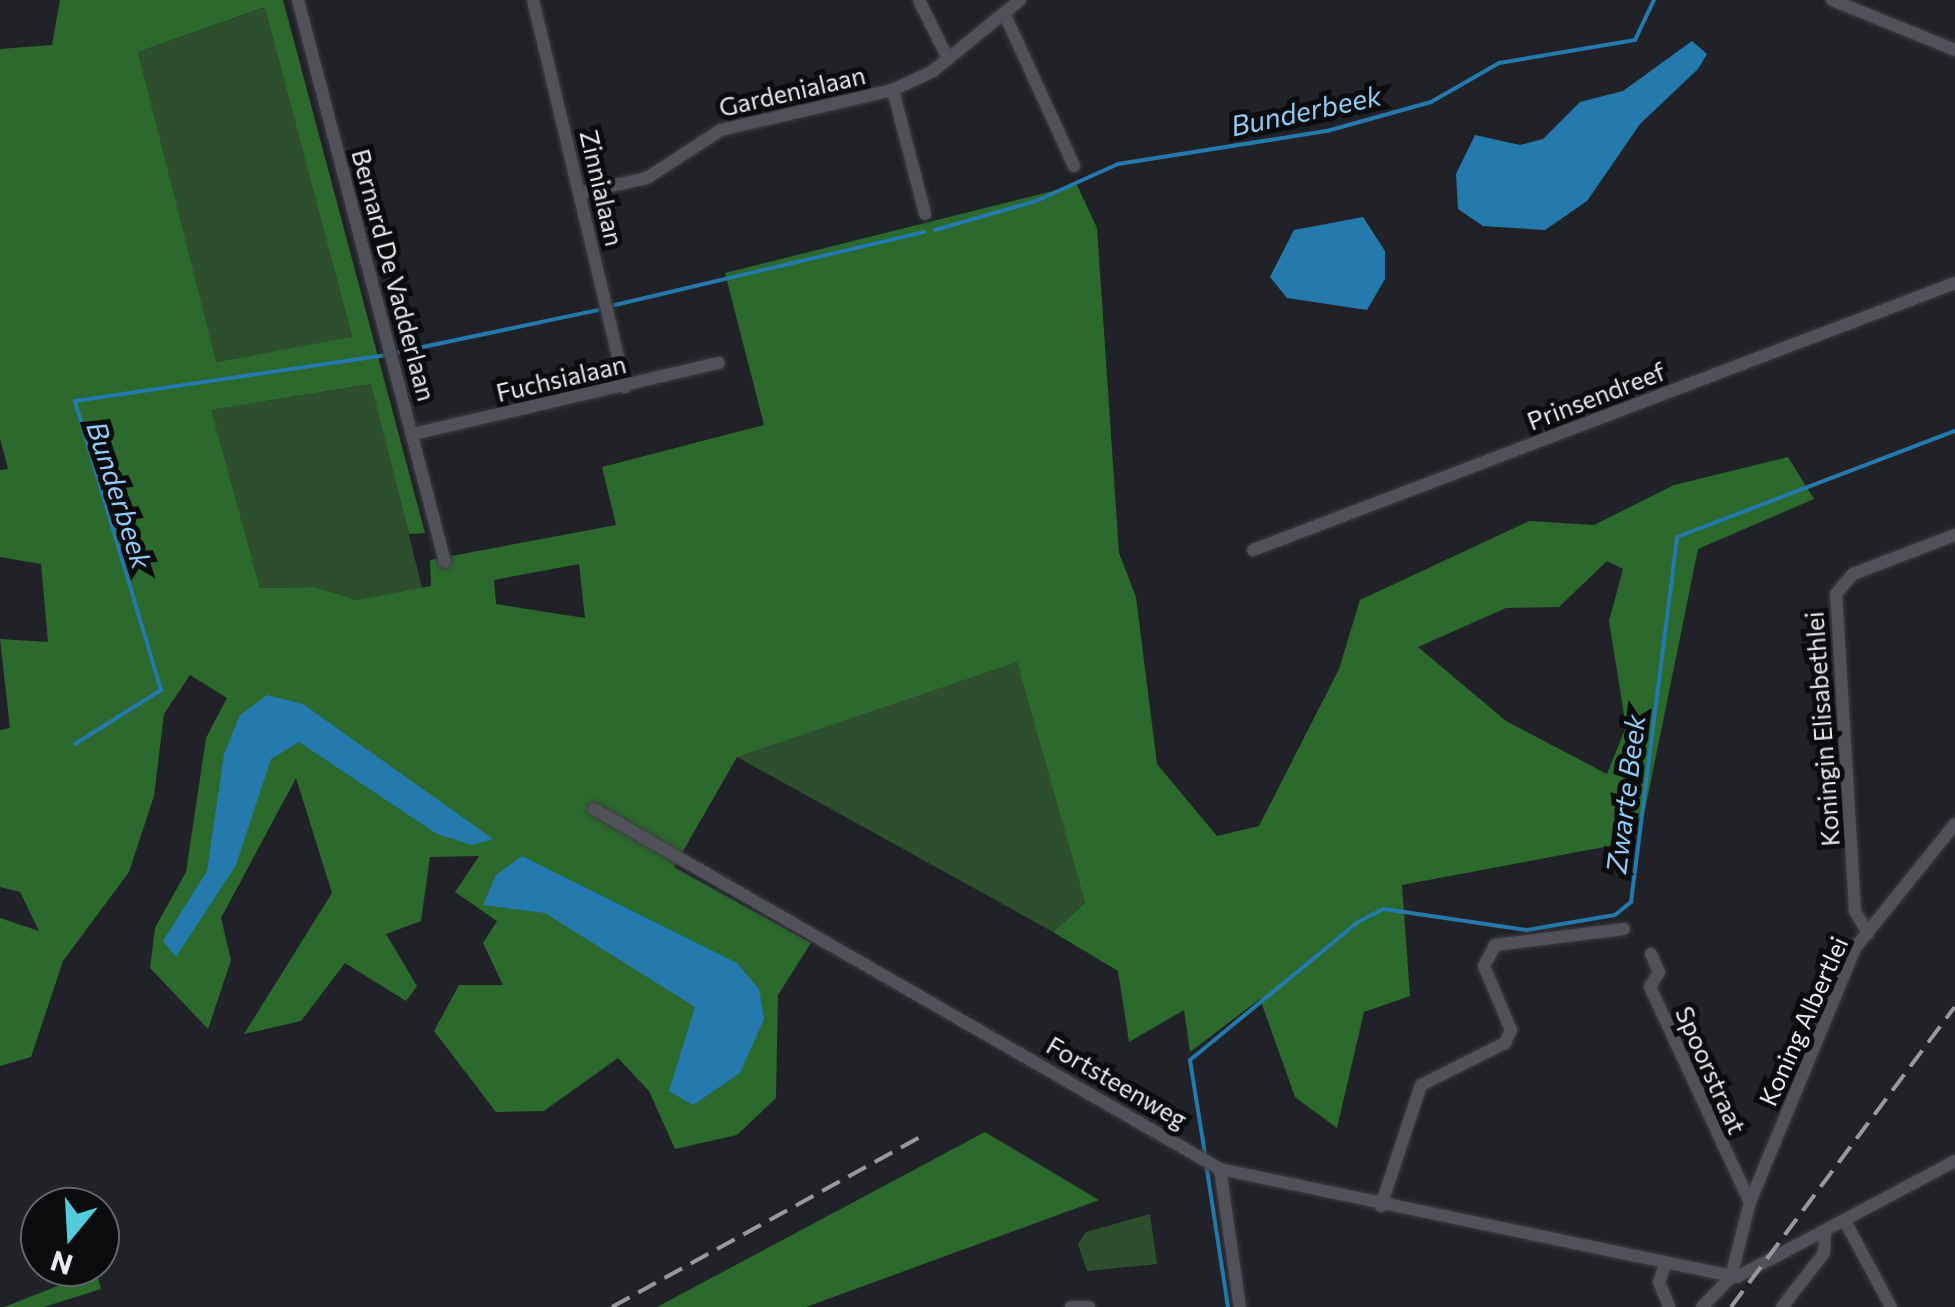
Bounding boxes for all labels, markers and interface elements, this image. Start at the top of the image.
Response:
street label: Gardenialaan [716,60,868,122]
water label: Bunderbeek [1228,78,1384,142]
street label: Zinnialaan [574,127,630,249]
street label: Bernard De Vadderlaan [346,146,442,404]
street label: Fuchsialaan [493,349,629,407]
street label: Prinsendreef [1523,356,1669,436]
water label: Bunderbeek [80,417,160,573]
street label: Koningin Elisabethlei [1799,611,1845,847]
water label: Zwarte Beek [1599,713,1651,875]
street label: Koning Albertlei [1752,932,1854,1110]
street label: Spoorstraat [1670,1002,1752,1138]
street label: Fortsteenweg [1041,1030,1193,1134]
north arrow [20,1187,120,1287]
text: N [46,1244,77,1283]

